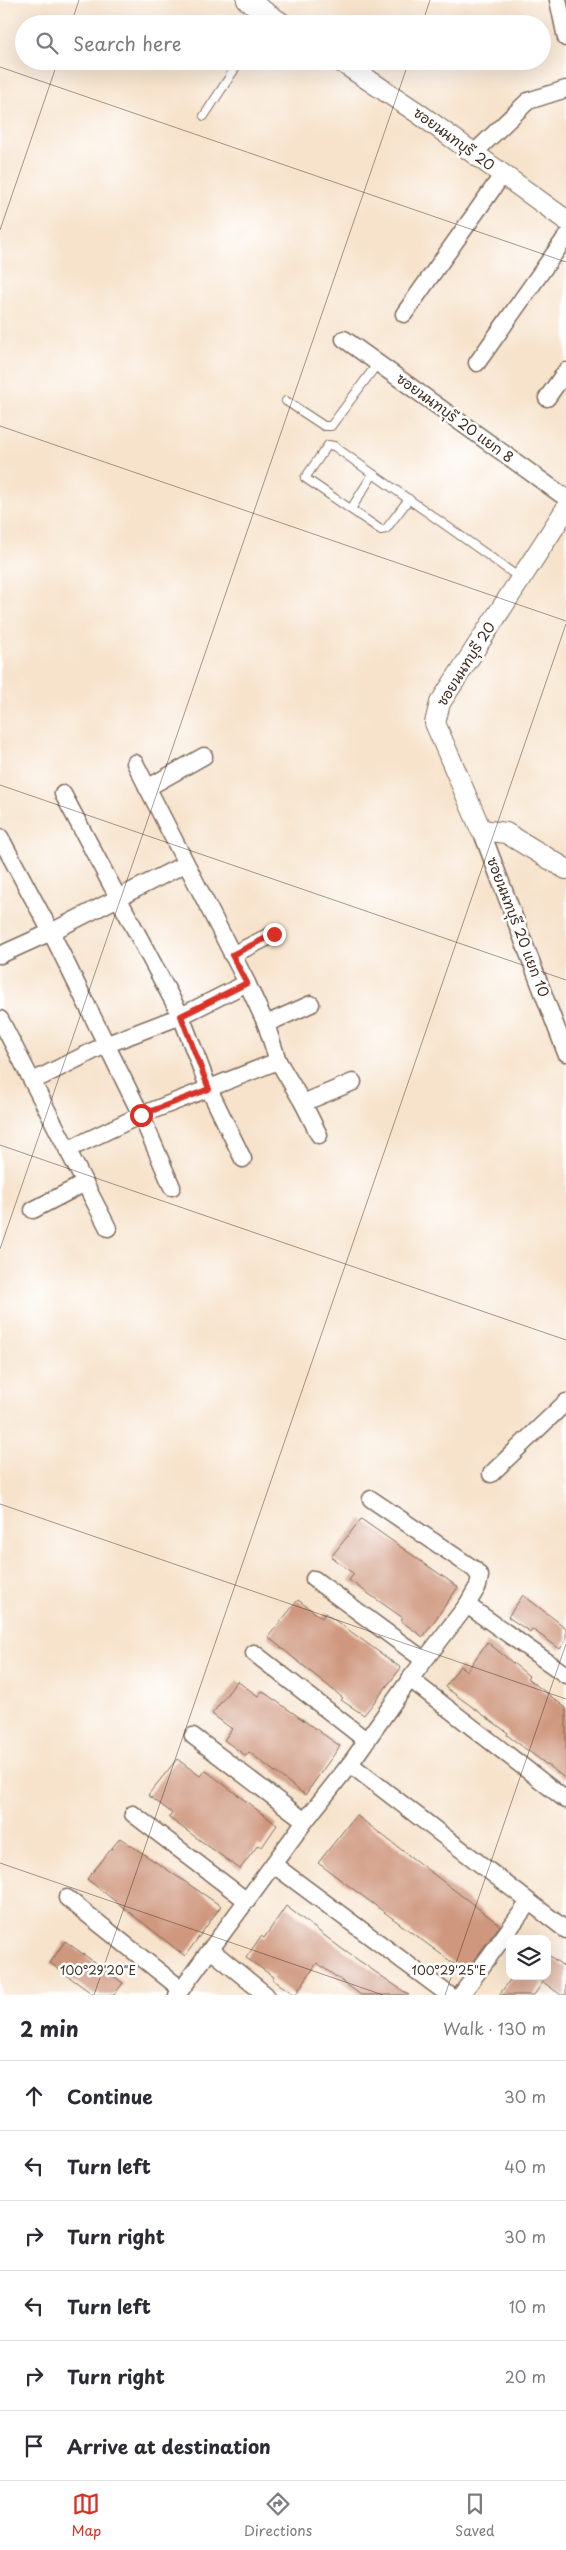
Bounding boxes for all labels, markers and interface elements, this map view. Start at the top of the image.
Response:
search box [15,15,551,70]
icon: search [33,29,61,57]
text: Search here [73,29,182,57]
street label: ซอยนนทบุรี 20 [409,102,499,175]
street label: ซอยนนทบุรี 20 แยก 8 [392,368,518,467]
street label: ซอยนนทบุรี 20 [431,617,500,710]
street label: ซอยนนทบุรี 20 แยก 10 [482,854,555,1000]
route end [263,923,286,946]
route start [130,1104,153,1127]
map controls [506,1935,551,1980]
button: layers [506,1935,551,1980]
text: 100°29'20"E [60,1961,136,1979]
text: 100°29'25"E [412,1961,486,1979]
text: 2 min [20,2012,79,2044]
text: Walk · 130 m [443,2016,546,2040]
icon: ahead [20,2082,48,2110]
text: Continue [67,2082,153,2110]
text: 30 m [504,2084,546,2108]
icon: left [20,2152,48,2180]
text: Turn left [67,2152,151,2180]
text: 40 m [504,2154,546,2178]
icon: right [20,2222,48,2250]
text: Turn right [67,2222,165,2250]
text: 30 m [504,2224,546,2248]
icon: left [20,2292,48,2320]
text: Turn left [67,2292,151,2320]
text: 10 m [509,2294,546,2318]
icon: right [20,2362,48,2390]
text: Turn right [67,2362,165,2390]
text: 20 m [505,2364,546,2388]
icon: arrive [20,2432,48,2460]
text: Arrive at destination [67,2432,271,2460]
tab: Map [71,2490,101,2541]
tab: Directions [244,2490,312,2541]
tab: Saved [455,2490,495,2541]

